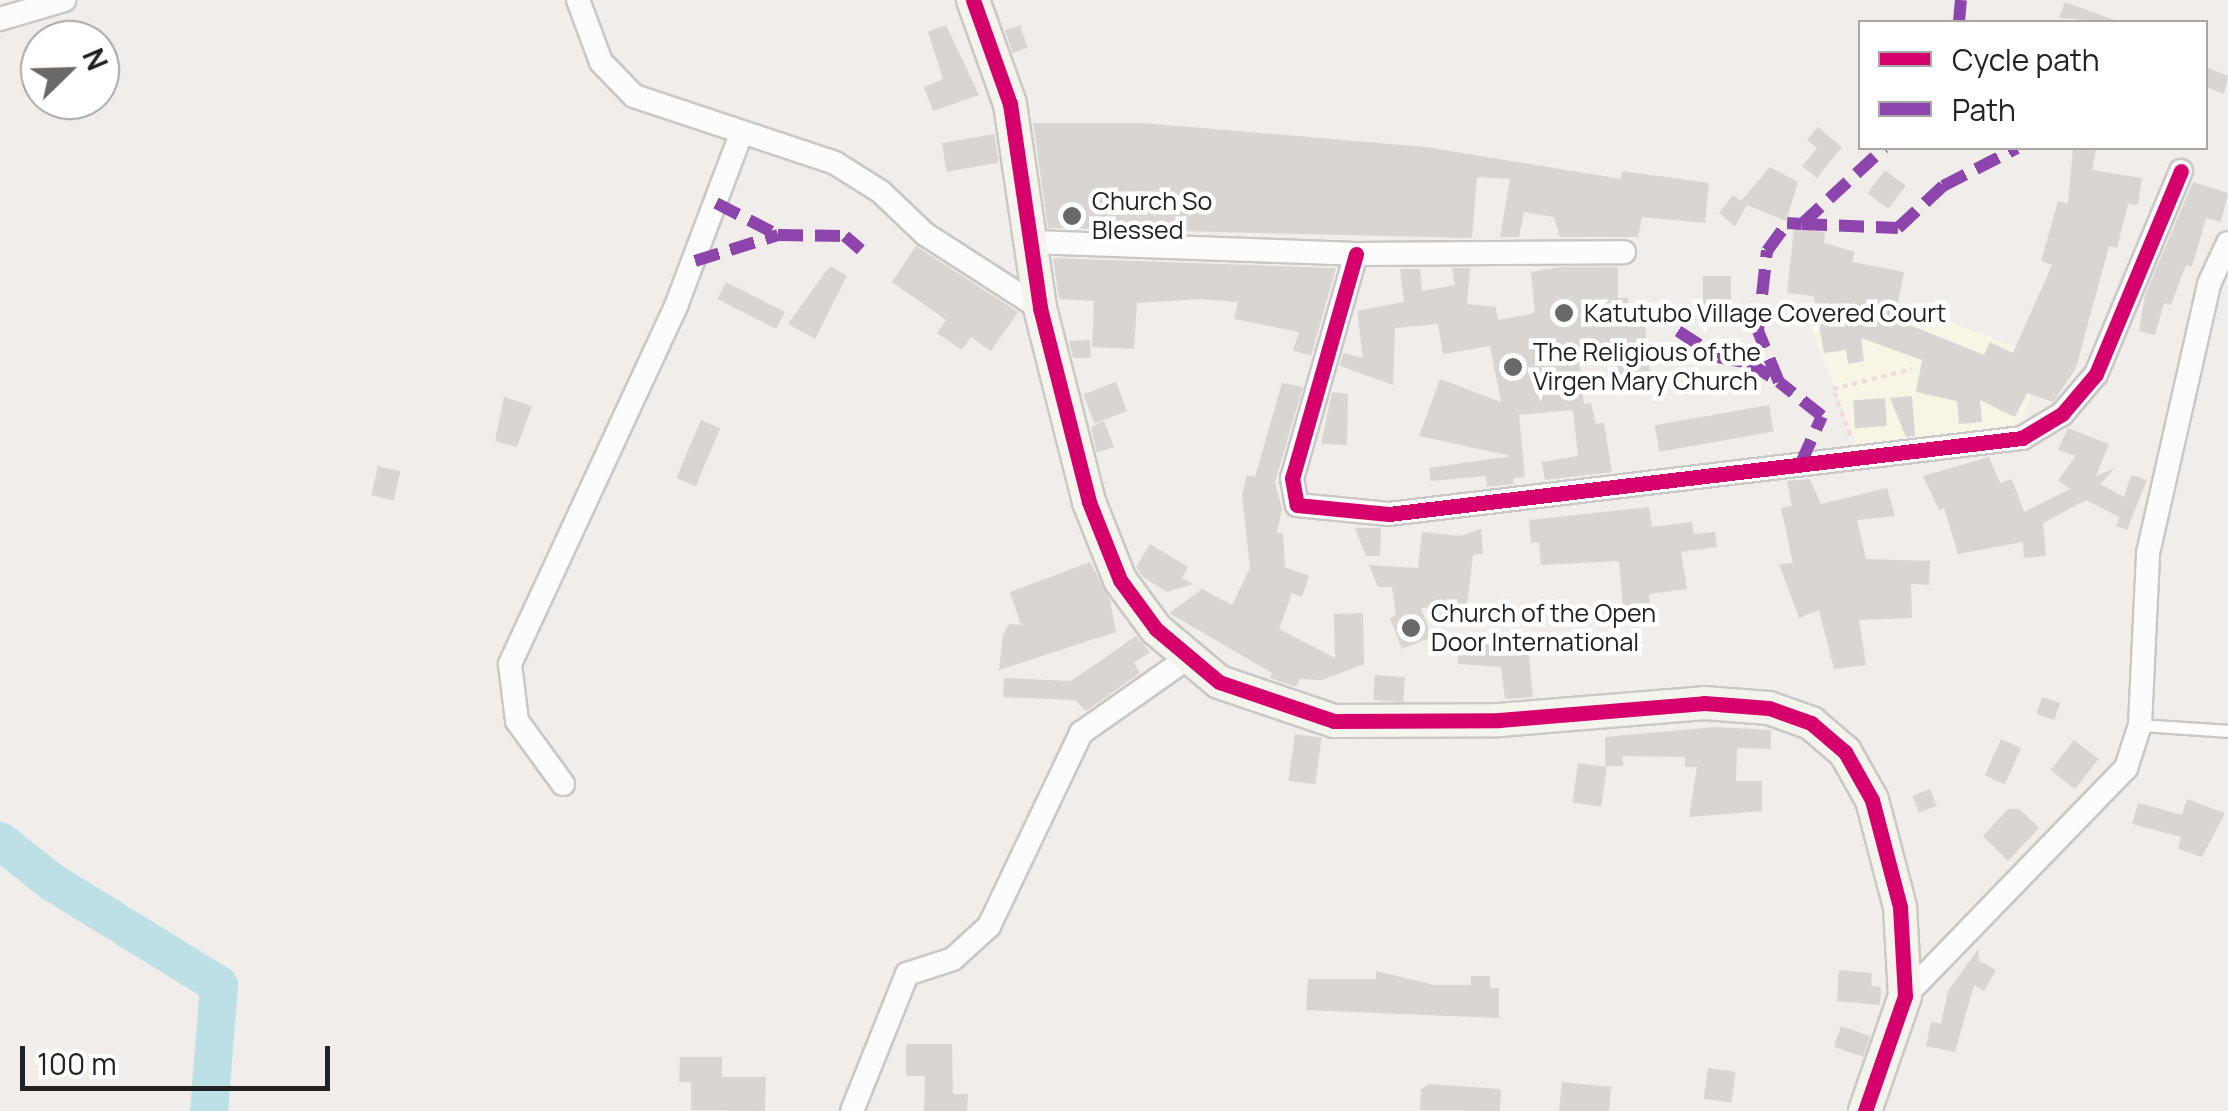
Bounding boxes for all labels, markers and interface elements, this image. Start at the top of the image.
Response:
north arrow [20,20,120,120]
legend [1858,20,2208,150]
text: Cycle path [1952,39,2100,80]
text: N [74,42,117,76]
text: Path [1952,89,2016,130]
place label: Church So Blessed [1092,187,1212,246]
marker: Church So Blessed [1061,205,1083,227]
place label: Katutubo Village Covered Court [1584,298,1946,328]
marker: Katutubo Village Covered Court [1553,302,1575,324]
place label: The Religious of the Virgen Mary Church [1533,338,1761,397]
marker: The Religious of the Virgen Mary Church [1502,356,1524,378]
place label: Church of the Open Door International [1431,599,1656,658]
marker: Church of the Open Door International [1400,617,1422,639]
scale bar [25,1026,335,1088]
text: 100 m [37,1043,117,1084]

